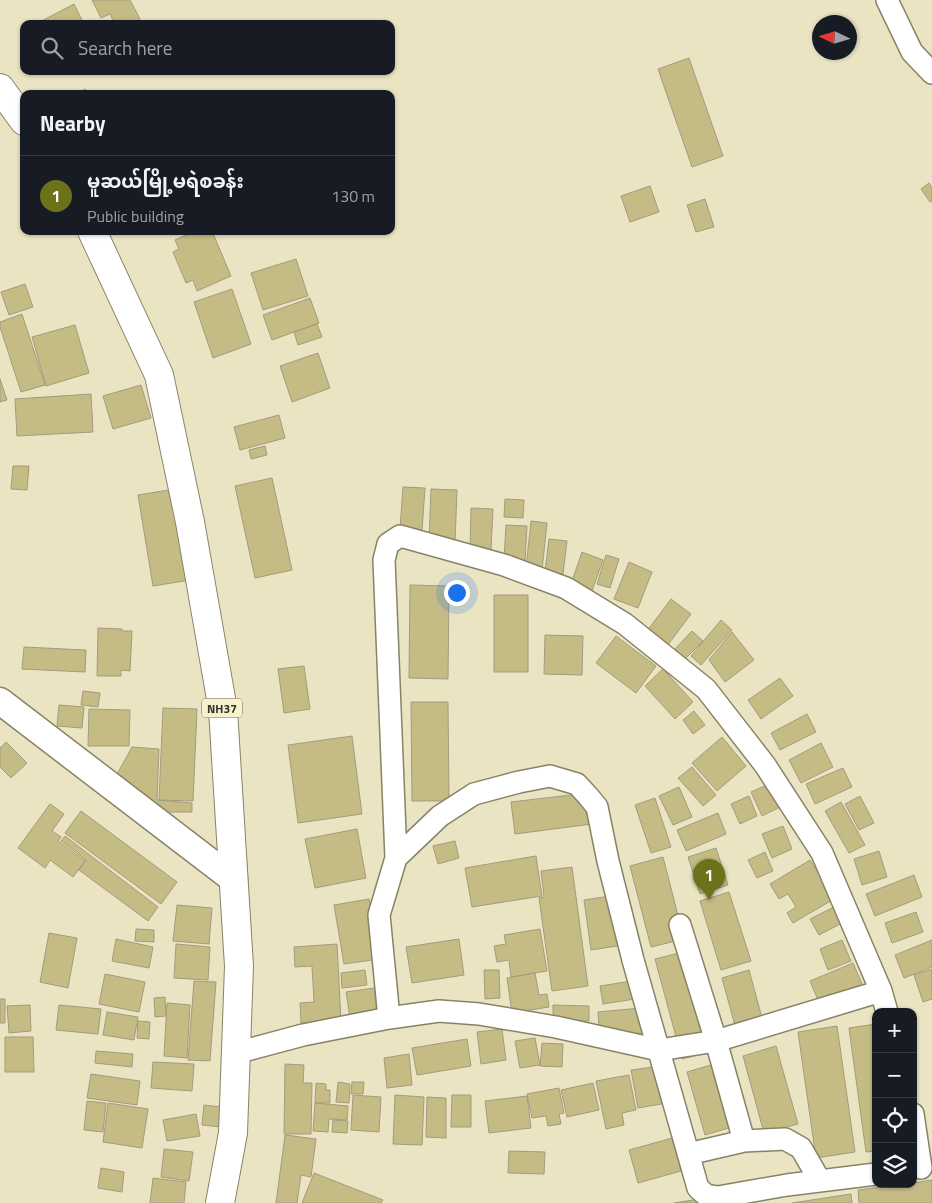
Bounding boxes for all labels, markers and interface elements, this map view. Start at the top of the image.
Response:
north arrow [812,15,857,60]
search box [20,20,395,75]
text: Search here [78,33,172,62]
icon: search [38,34,66,62]
text: Nearby [40,107,105,139]
text: မူဆယ်မြို့မရဲစခန်း [87,166,244,195]
text: 1 [52,184,60,208]
text: 130 m [331,184,375,208]
text: Public building [87,204,184,228]
your location [444,580,470,606]
road number: NH37 [202,698,242,718]
pin: 1 [693,859,725,900]
map controls [872,1008,917,1188]
button: + [872,1008,917,1053]
button: − [872,1053,917,1098]
button: locate [872,1098,917,1143]
button: layers [872,1143,917,1188]

